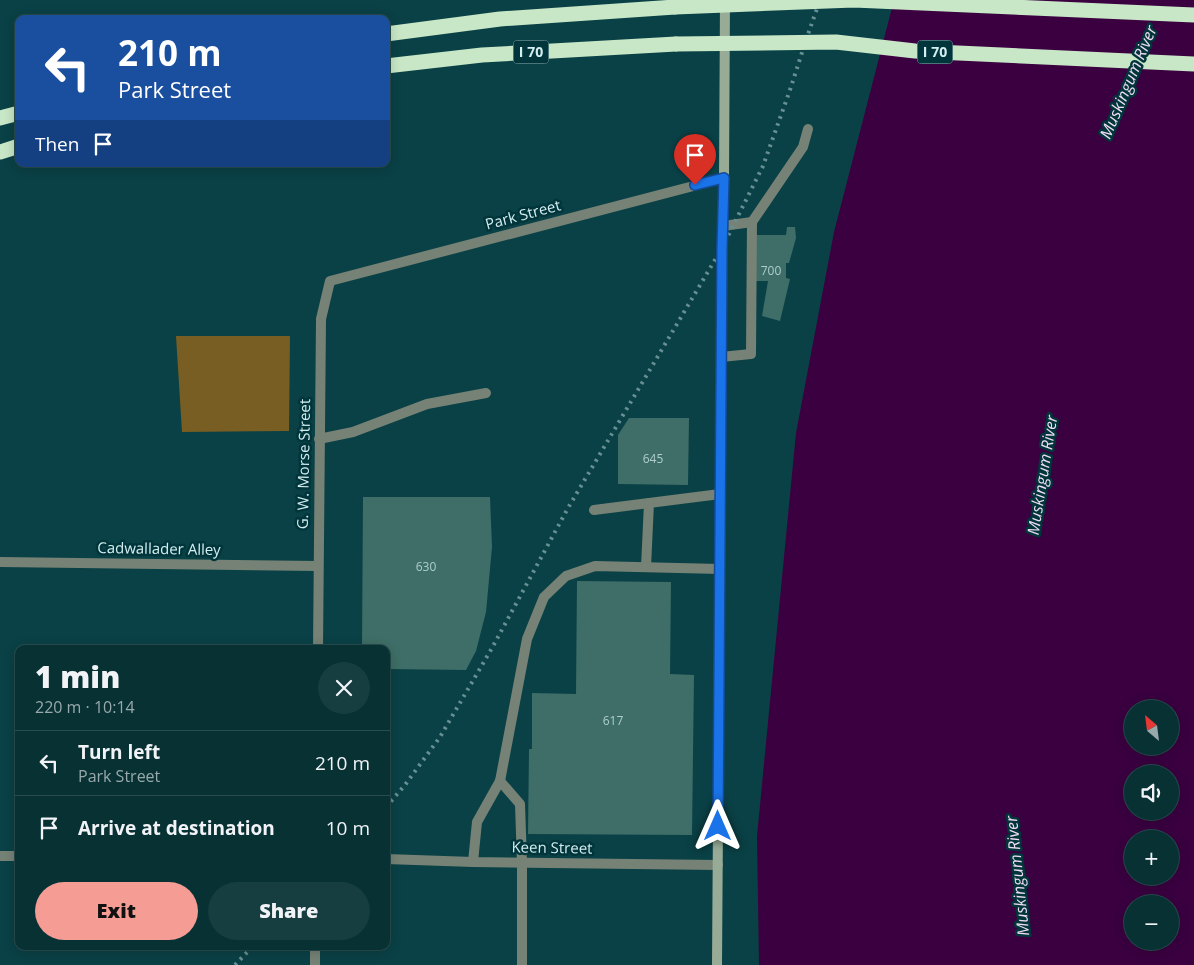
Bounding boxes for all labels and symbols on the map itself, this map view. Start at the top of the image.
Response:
water label: Muskingum River [1094,21,1162,142]
road number: I 70 [514,41,548,64]
road number: I 70 [918,41,952,64]
pin [674,134,716,185]
street label: Park Street [483,194,563,234]
house number: 700 [761,262,781,279]
street label: G. W. Morse Street [292,399,314,529]
water label: Muskingum River [1022,413,1062,537]
house number: 645 [643,450,663,467]
street label: Cadwallader Alley [97,537,221,559]
house number: 630 [416,558,436,575]
north arrow [1124,700,1179,755]
house number: 617 [603,712,623,729]
position arrow [691,799,743,851]
water label: Muskingum River [1000,814,1034,937]
street label: Keen Street [511,836,593,858]

